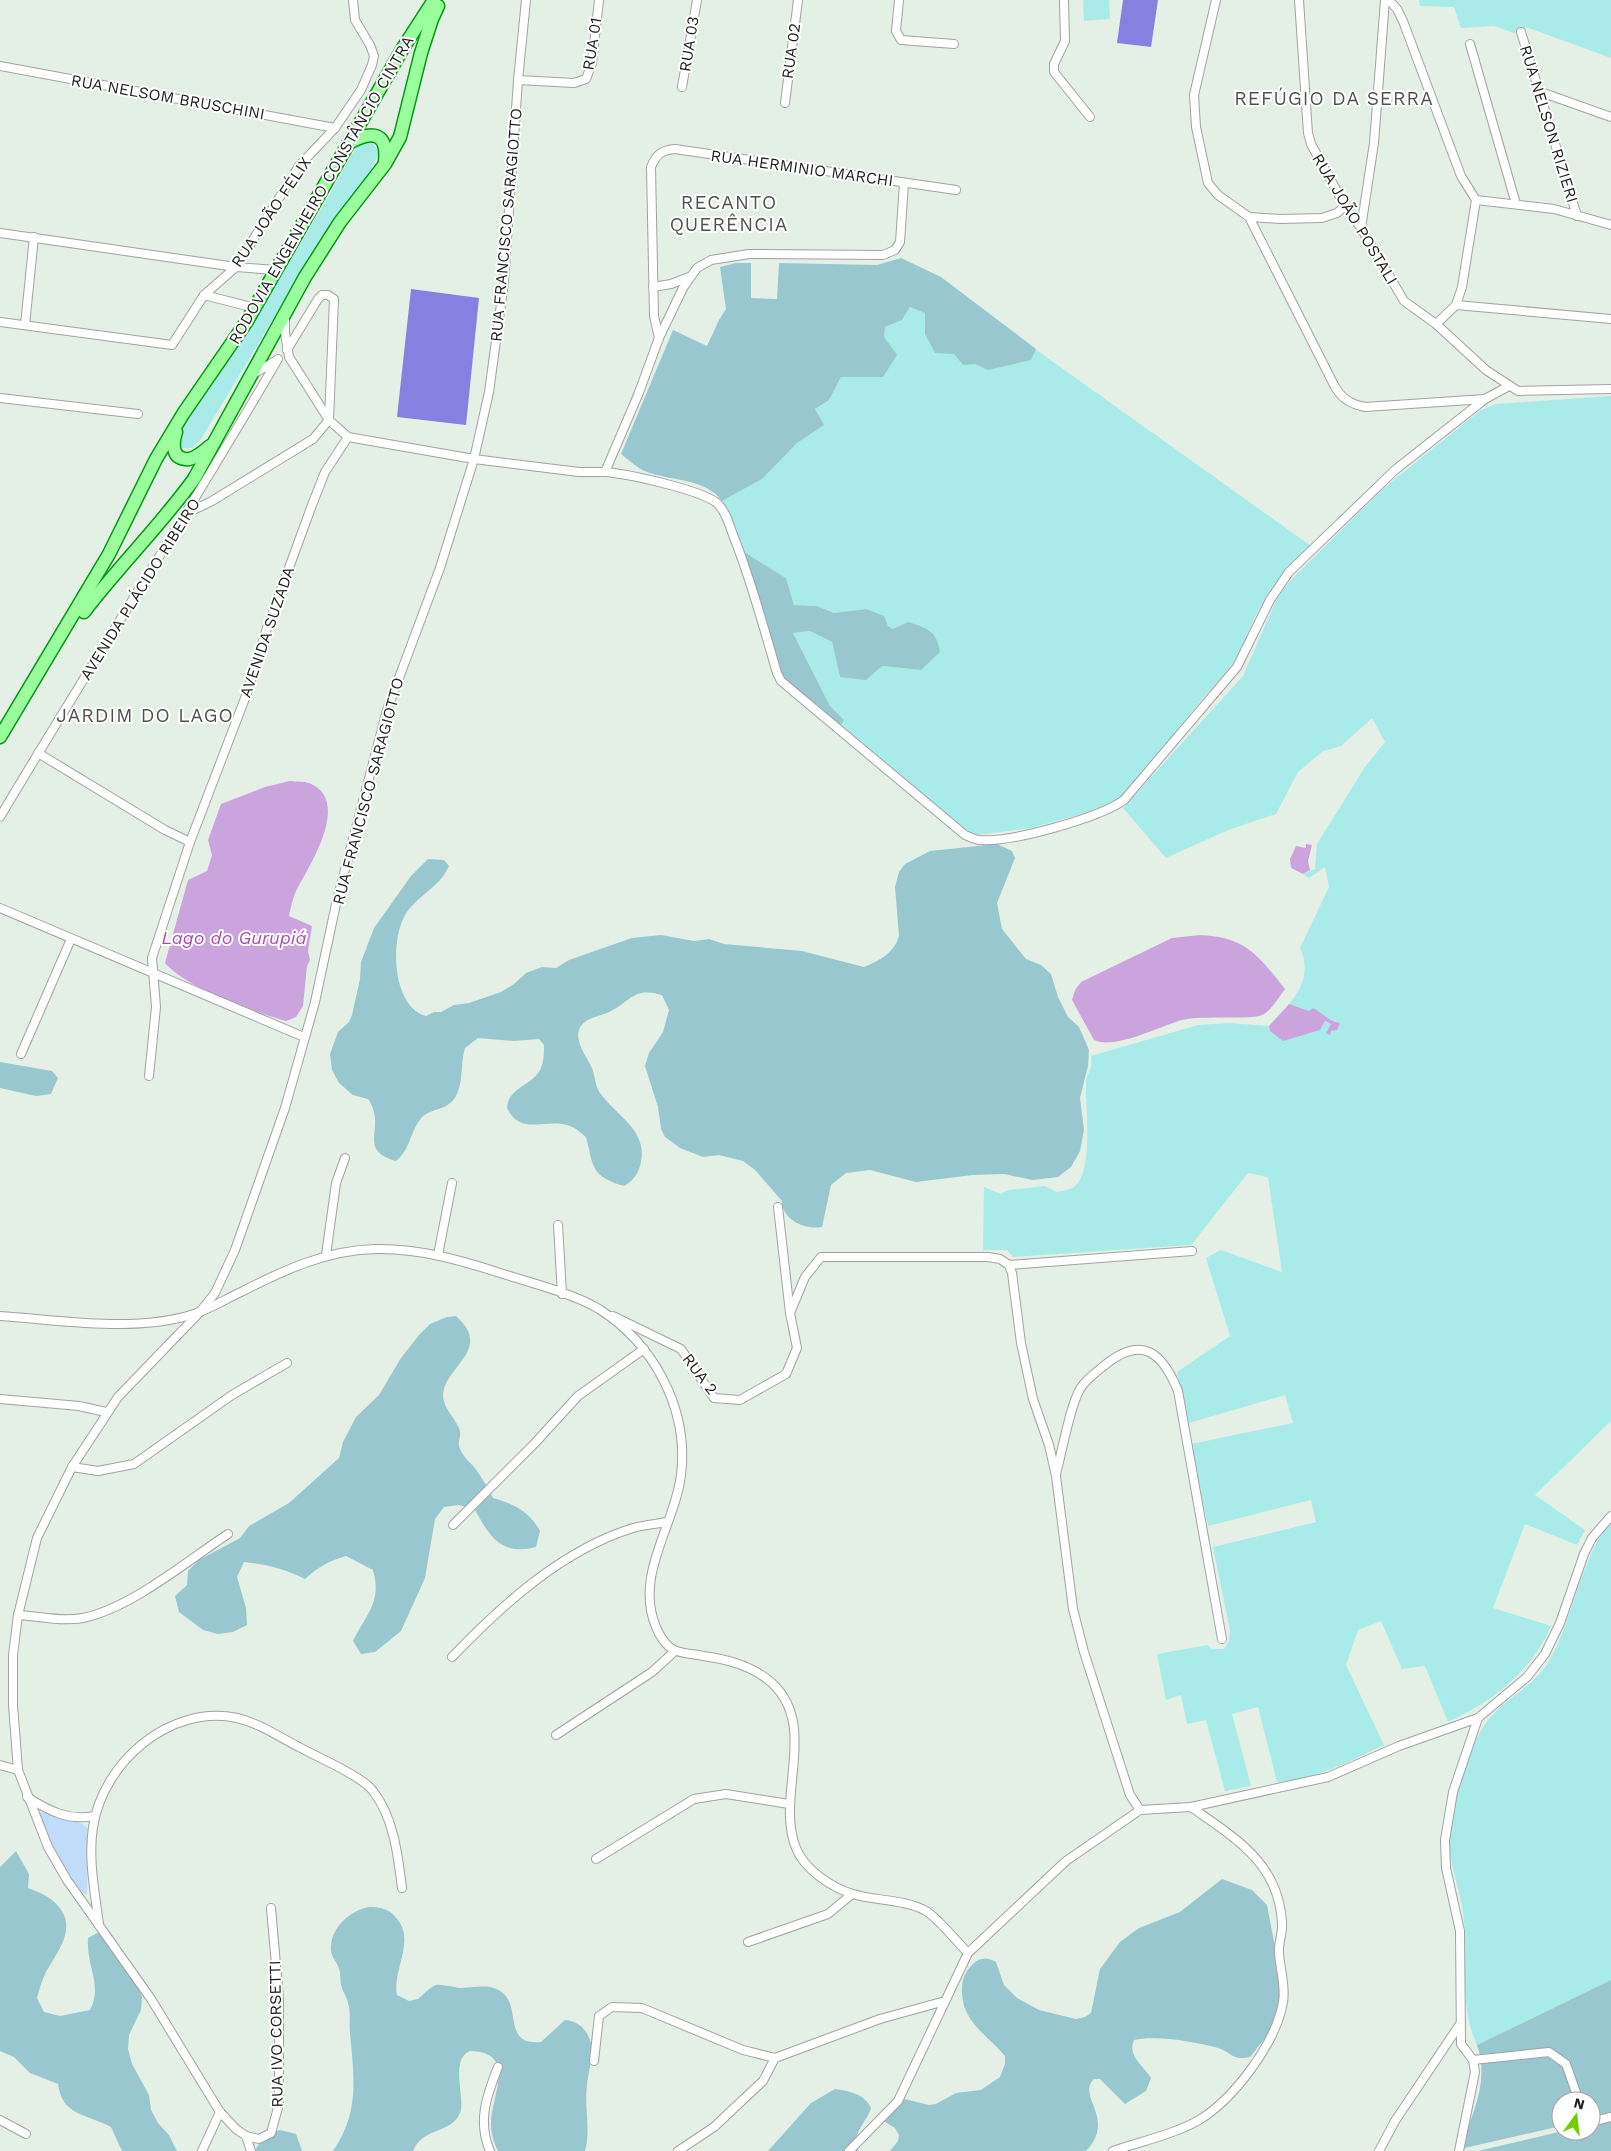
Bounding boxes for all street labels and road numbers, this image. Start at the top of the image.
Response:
street label: RUA 03 [675,15,703,73]
street label: RUA 01 [578,16,606,72]
street label: RUA 02 [778,22,804,80]
street label: RODOVIA ENGENHEIRO CONSTÂNCIO CINTRA [225,32,418,348]
street label: RUA NELSON RIZIERI [1516,43,1582,205]
street label: RUA NELSOM BRUSCHINI [70,71,266,123]
street label: RUA FRANCISCO SARAGIOTTO [486,107,526,343]
street label: RUA HERMINIO MARCHI [710,146,894,190]
street label: RUA JOÃO POSTALI [1308,150,1402,288]
street label: RUA JOÃO FÉLIX [227,153,315,271]
street label: AVENIDA PLÁCIDO RIBEIRO [76,495,204,683]
street label: AVENIDA SUZADA [236,564,298,700]
street label: RUA FRANCISCO SARAGIOTTO [328,675,408,907]
street label: RUA 2 [678,1350,722,1398]
street label: RUA IVO CORSETTI [265,1960,287,2108]

